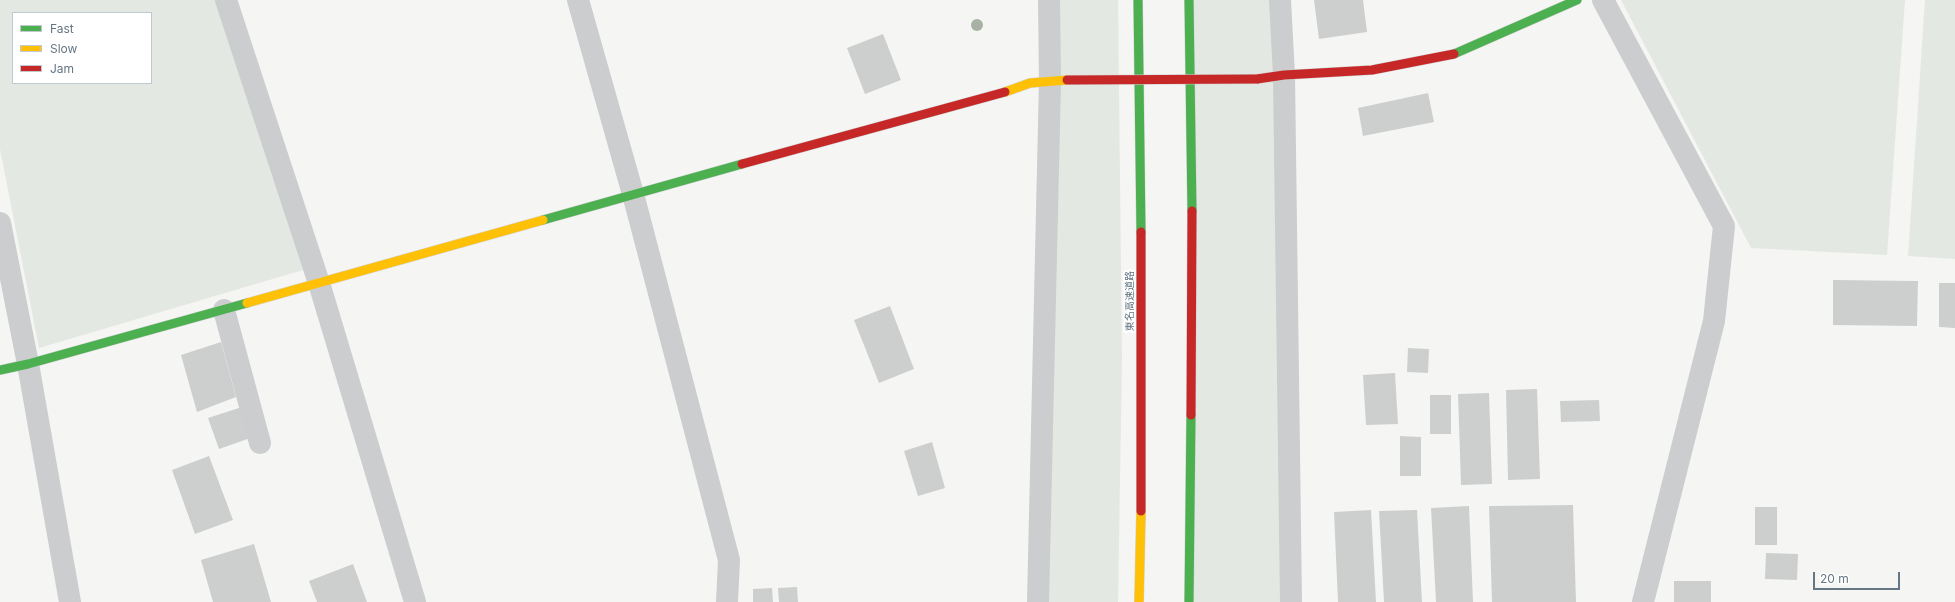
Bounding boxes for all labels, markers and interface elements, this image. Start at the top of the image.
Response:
legend [12,12,152,84]
text: Fast [50,21,74,36]
text: Slow [50,41,77,56]
text: Jam [50,61,74,76]
street label: 東名高速道路 [1124,271,1136,331]
scale bar [1815,564,1902,590]
text: 20 m [1820,571,1849,586]

